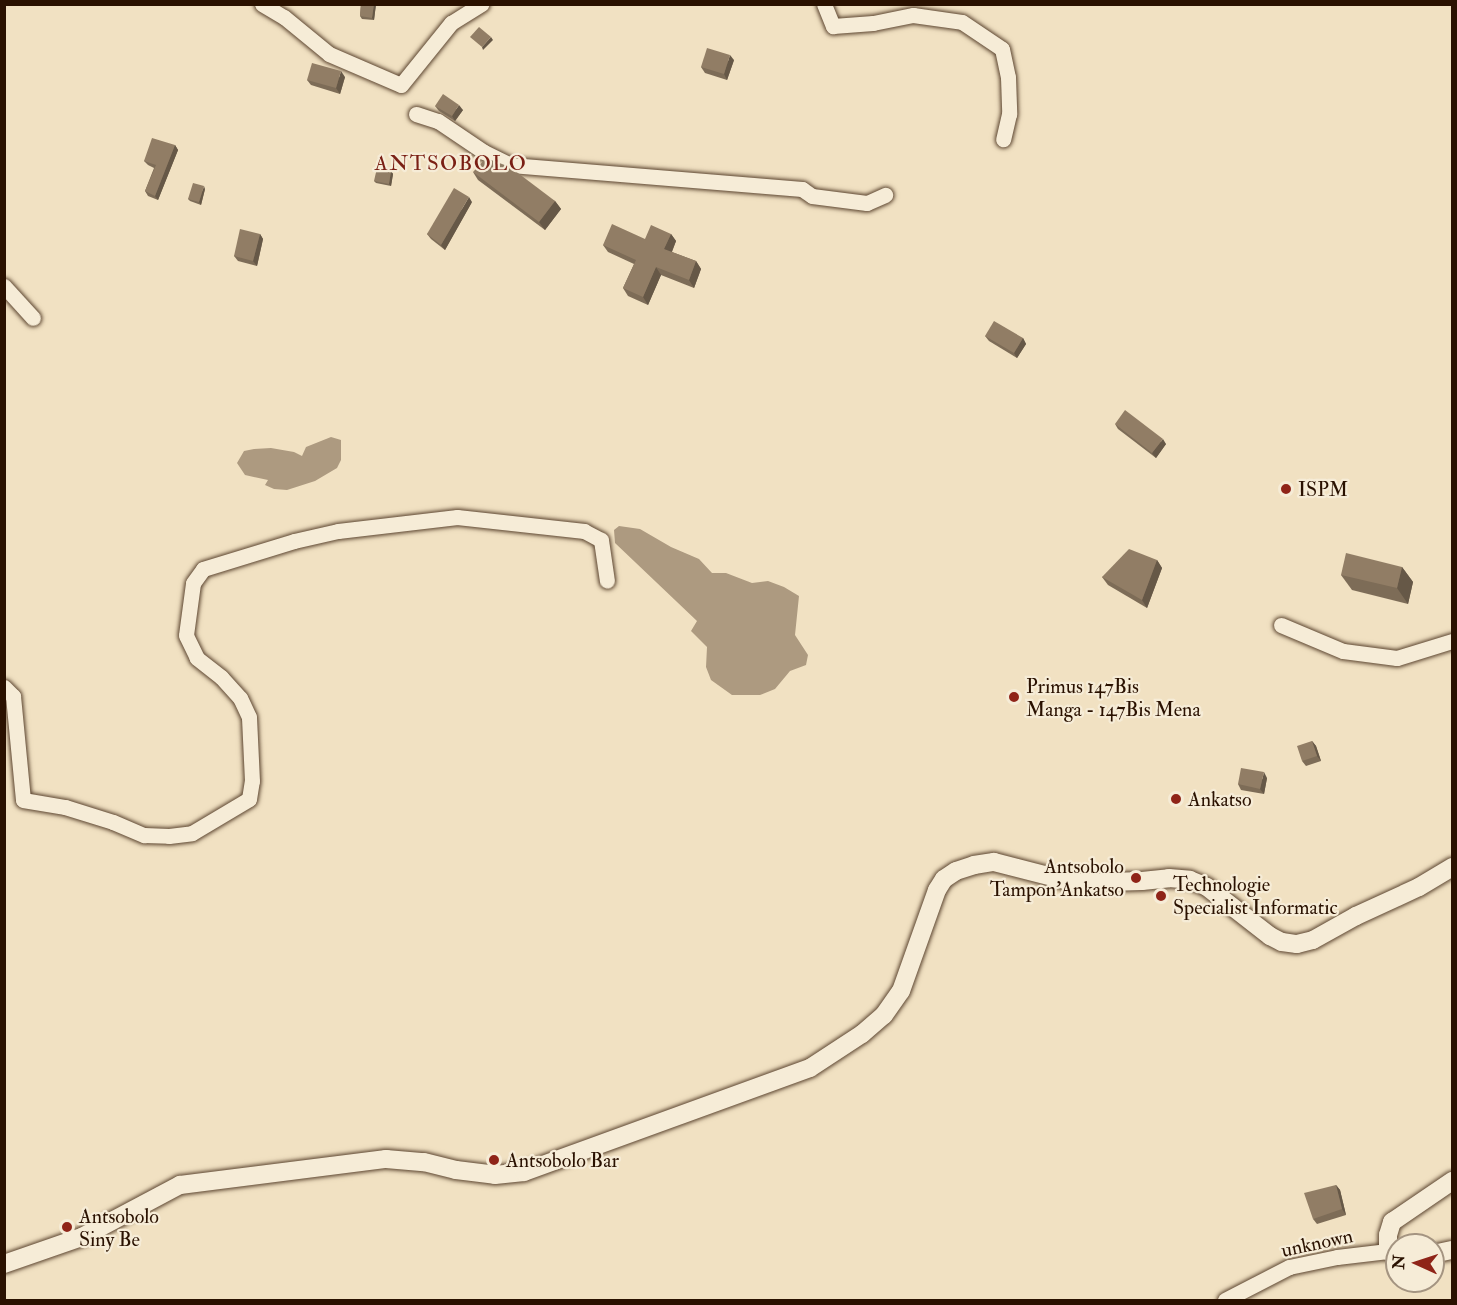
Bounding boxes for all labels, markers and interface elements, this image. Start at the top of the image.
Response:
district label: ANTSOBOLO [375,151,527,177]
place label: ISPM [1298,477,1348,501]
marker: ISPM [1279,482,1293,496]
place label: Primus 147Bis Manga - 147Bis Mena [1026,674,1201,721]
marker: Primus 147Bis Manga - 147Bis Mena [1007,690,1021,704]
place label: Ankatso [1188,787,1252,811]
marker: Ankatso [1169,792,1183,806]
place label: Antsobolo Tampon'Ankatso [990,855,1124,902]
marker: Antsobolo Tampon'Ankatso [1129,871,1143,885]
place label: Technologie Specialist Informatic [1173,873,1338,920]
marker: Technologie Specialist Informatic [1154,889,1168,903]
place label: Antsobolo Bar [506,1148,619,1172]
marker: Antsobolo Bar [487,1153,501,1167]
place label: Antsobolo Siny Be [79,1204,159,1251]
marker: Antsobolo Siny Be [60,1220,74,1234]
street label: unknown [1279,1224,1355,1262]
north arrow [1385,1233,1445,1293]
text: N [1389,1254,1409,1270]

